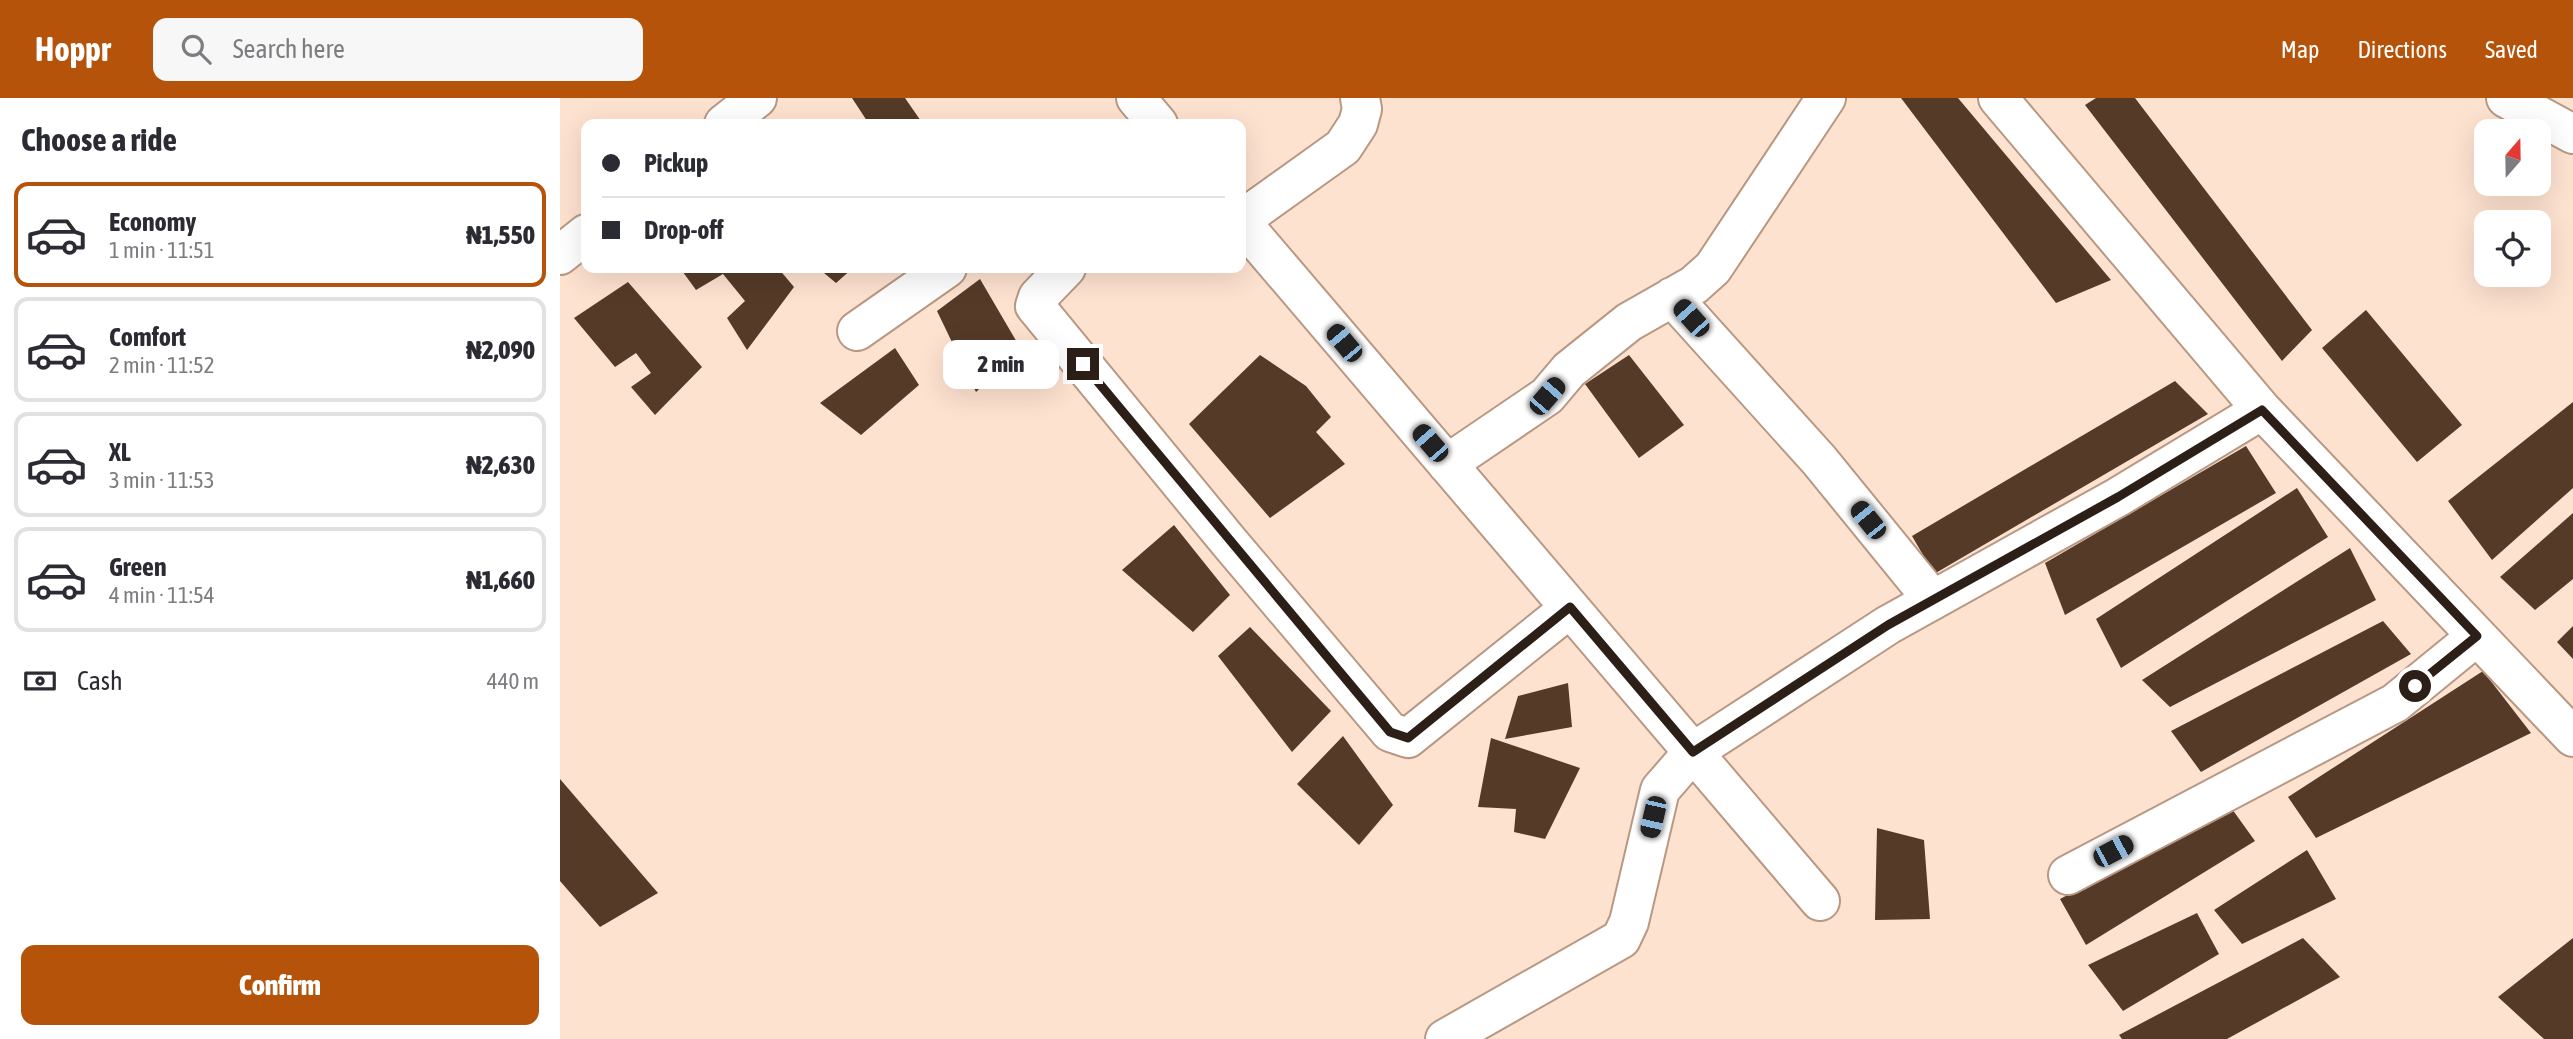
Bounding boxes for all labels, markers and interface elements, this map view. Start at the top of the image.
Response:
search box [153,18,643,81]
text: Hoppr [35,30,111,68]
icon: search [177,30,215,68]
text: Search here [233,34,345,64]
text: Map [2281,36,2319,63]
text: Directions [2357,36,2447,63]
text: Saved [2485,36,2538,63]
north arrow [2474,119,2552,196]
map controls [2474,119,2551,287]
text: Choose a ride [21,121,177,158]
text: Pickup [644,148,708,178]
icon: car [25,203,88,266]
text: Economy [109,207,196,237]
button: locate [2474,210,2551,287]
text: Drop-off [644,215,724,245]
text: ₦1,550 [466,220,535,250]
text: 1 min · 11:51 [109,237,215,263]
car [1670,295,1713,341]
icon: car [25,318,88,381]
car [1323,320,1366,366]
text: Comfort [109,322,186,352]
text: ₦2,090 [466,335,535,365]
callout: 2 min [943,340,1058,388]
route end [1067,348,1099,380]
text: 2 min [978,351,1024,377]
text: 2 min · 11:52 [109,352,215,378]
car [1526,373,1569,419]
car [1409,420,1452,466]
icon: car [25,433,88,496]
text: XL [109,437,131,467]
text: ₦2,630 [466,450,535,480]
text: 3 min · 11:53 [109,467,215,493]
car [1847,497,1890,543]
icon: car [25,548,88,611]
text: Green [109,552,167,582]
text: ₦1,660 [466,565,535,595]
text: 4 min · 11:54 [109,582,215,608]
icon: cash [21,662,59,700]
text: Cash [77,666,123,696]
text: 440 m [487,668,539,694]
route start [2399,670,2431,702]
car [1639,794,1668,840]
car [2090,832,2137,870]
button: Confirm [21,945,539,1025]

